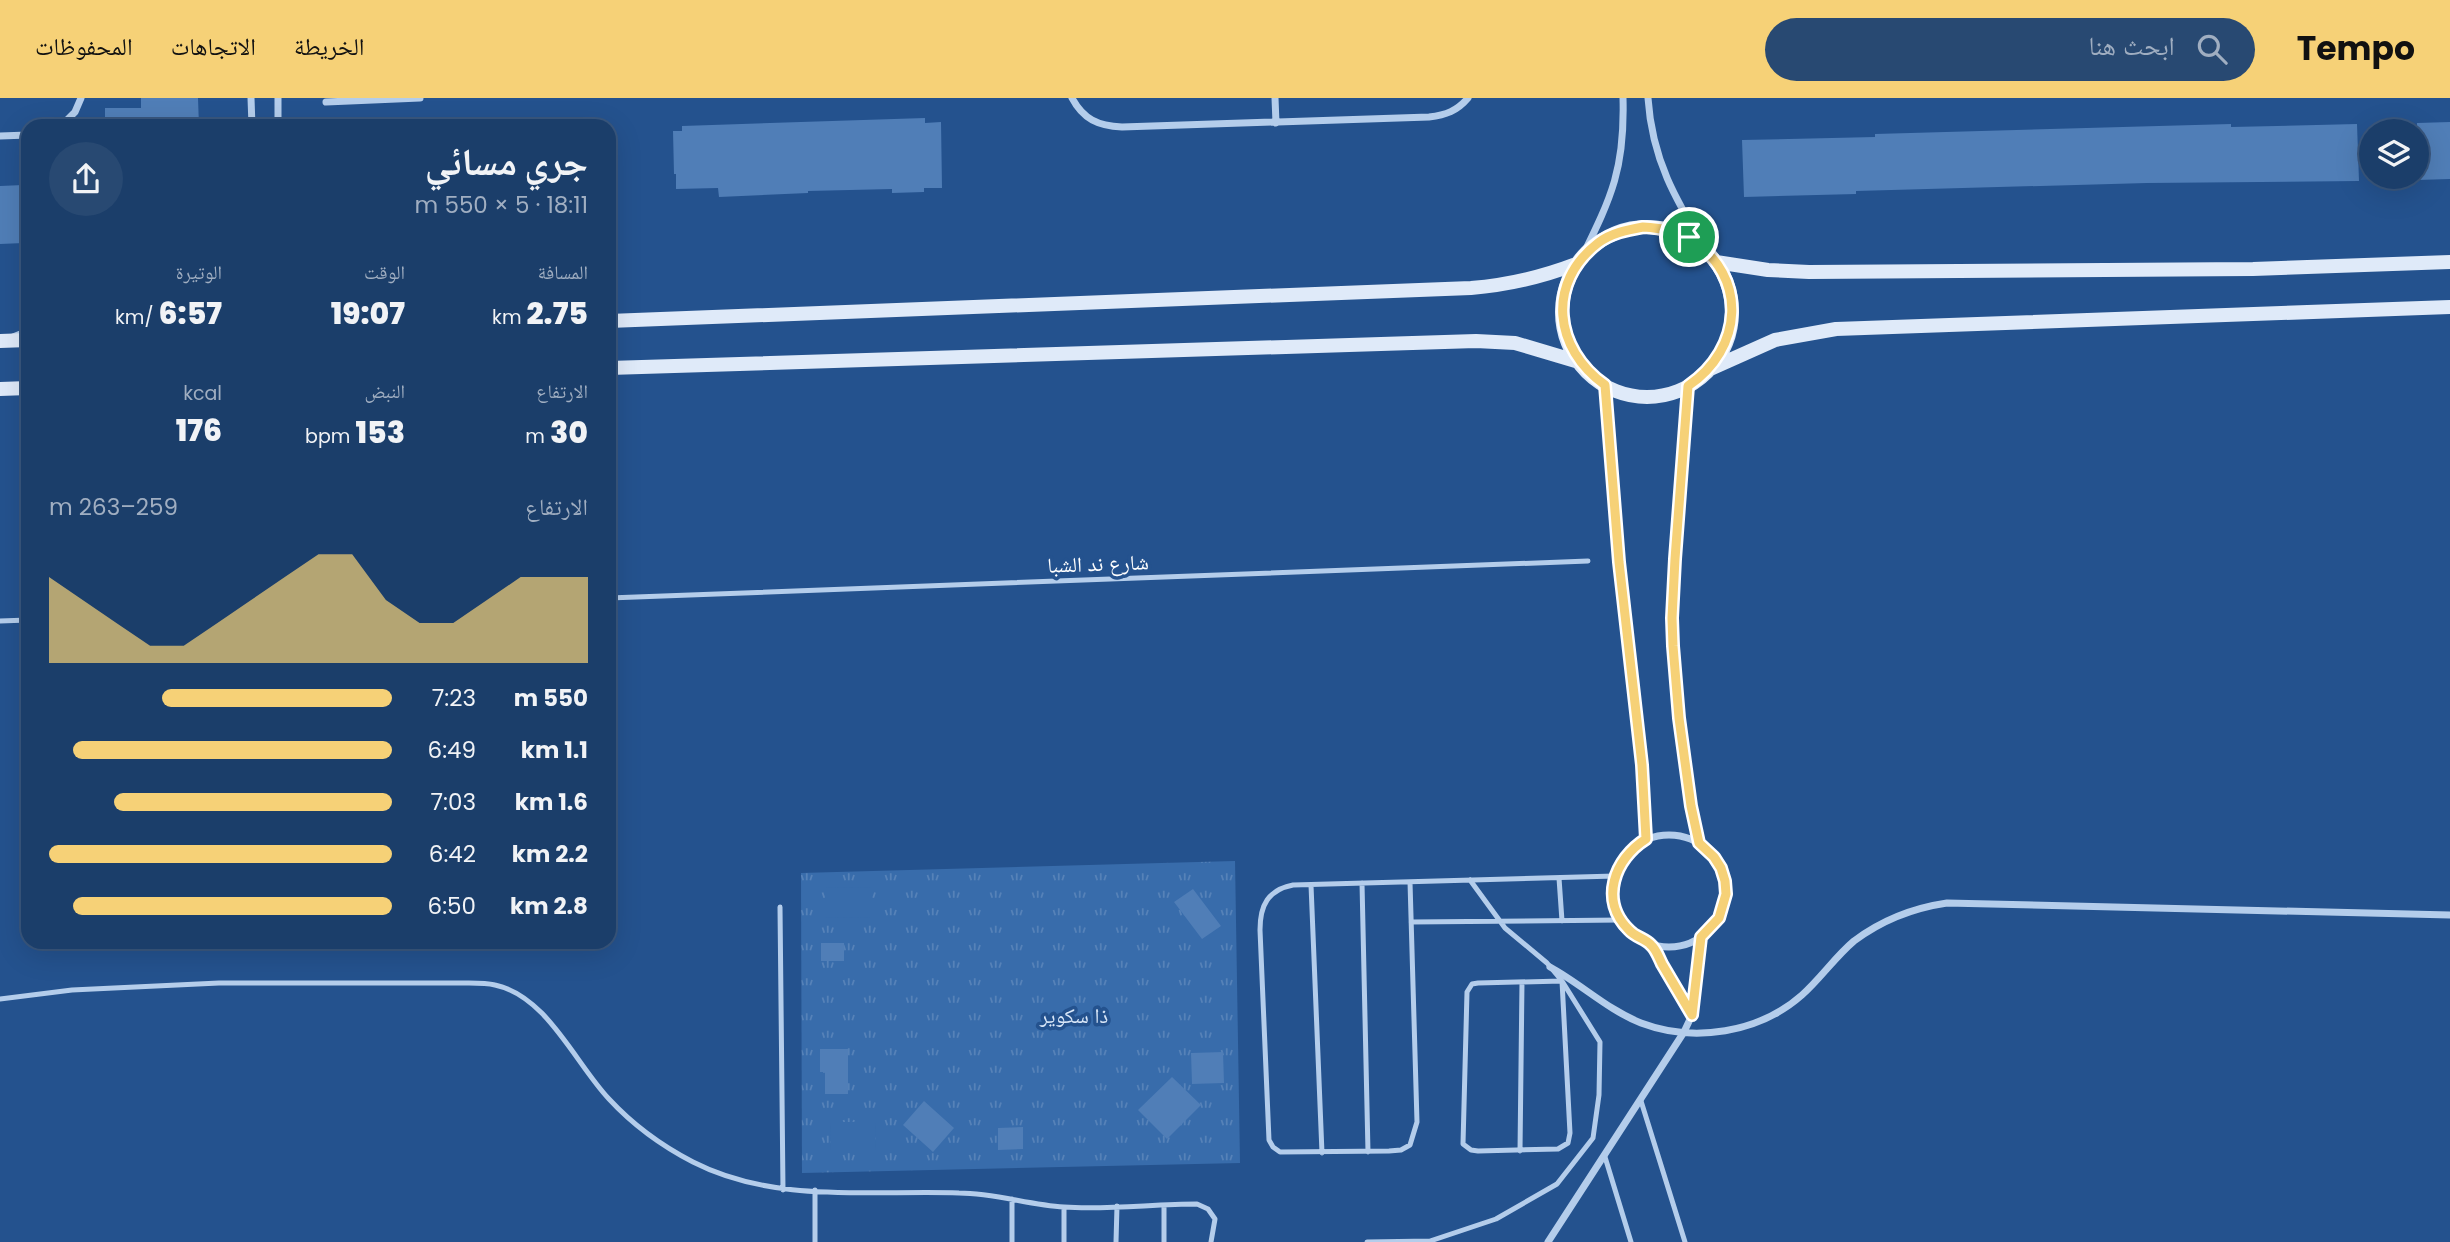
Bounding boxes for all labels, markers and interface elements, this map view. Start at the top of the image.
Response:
search box [1765,18,2255,81]
text: Tempo [2297,25,2415,72]
text: ابحث هنا [2089,28,2175,64]
text: المحفوظات [35,30,133,63]
text: الاتجاهات [171,30,256,63]
text: الخريطة [294,30,365,63]
icon: search [2193,30,2231,68]
map controls [2359,119,2429,189]
button: layers [2359,119,2429,189]
text: جري مسائي [425,135,588,188]
button: share [49,142,123,216]
text: 18:11 · 5 × 550 m [415,189,588,221]
pin [1659,207,1719,267]
icon: arrive [1670,218,1708,256]
text: الوتيرة [176,259,222,286]
text: الوقت [364,259,405,286]
text: المسافة [538,259,588,286]
text: 6:57 [159,292,222,335]
text: 19:07 [331,292,405,335]
text: 2.75 [527,292,588,335]
text: /km [115,304,159,331]
text: km [492,304,527,331]
text: النبض [364,378,405,405]
text: الارتفاع [536,378,588,405]
text: kcal [183,380,222,407]
text: 176 [176,409,222,452]
text: 153 [355,411,405,454]
text: 30 [550,411,588,454]
text: bpm [305,423,355,450]
text: m [525,423,550,450]
text: 259–263 m [49,491,178,523]
text: الارتفاع [525,491,588,523]
street label: شارع ند الشبا [1047,547,1149,580]
text: 7:23 [432,682,476,714]
text: 550 m [514,682,588,714]
text: 6:49 [428,734,476,766]
text: 1.1 km [521,734,588,766]
text: 7:03 [431,786,476,818]
text: 1.6 km [515,786,588,818]
text: 6:42 [429,838,476,870]
text: 2.2 km [512,838,588,870]
text: 6:50 [428,890,476,922]
text: 2.8 km [510,890,588,922]
park label: ذا سكوير [1039,1001,1108,1030]

